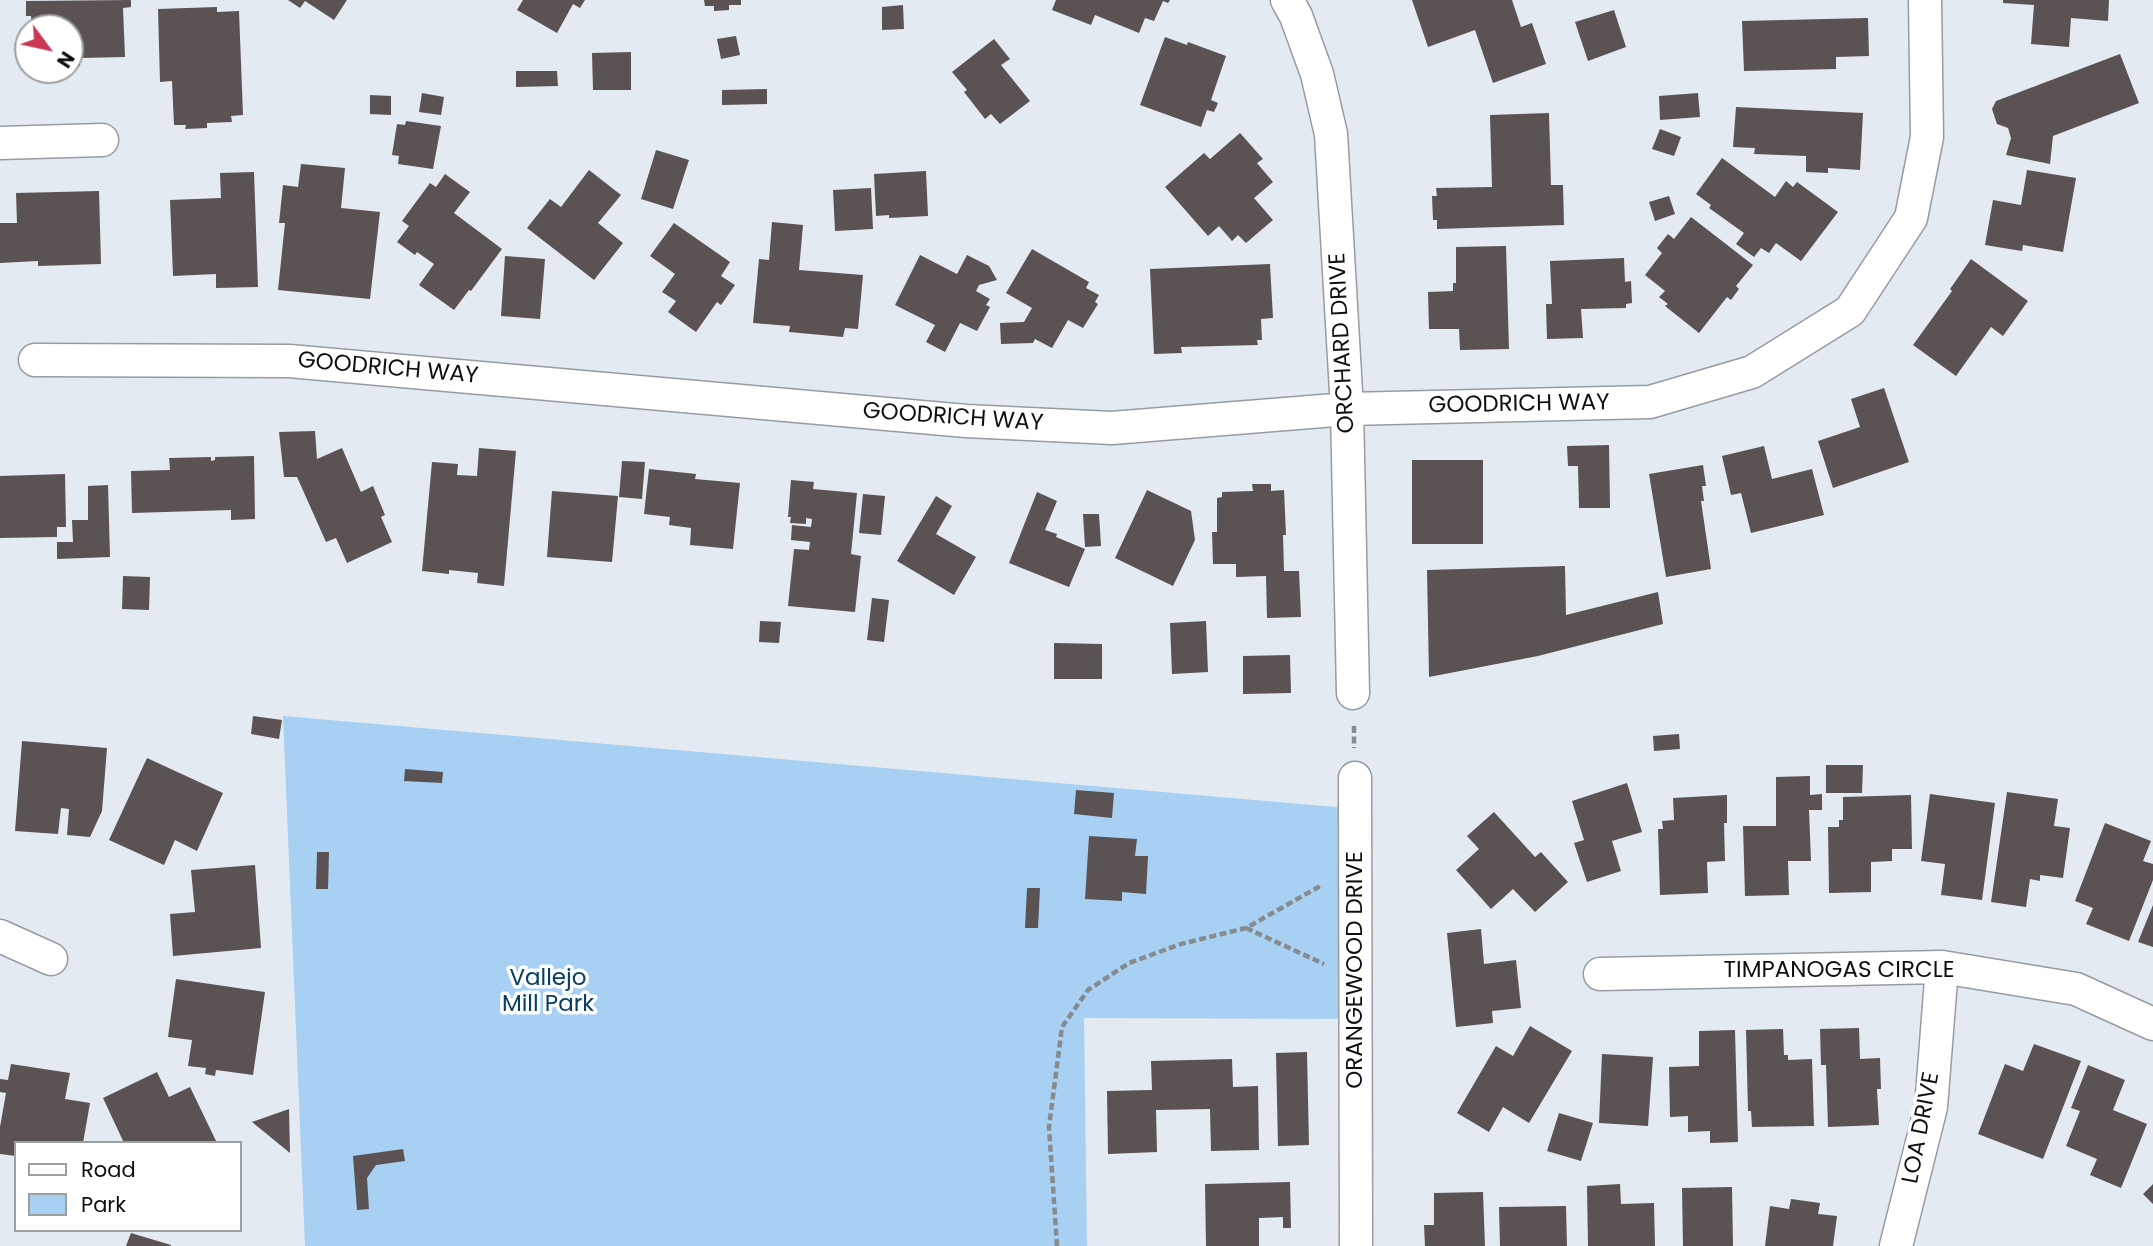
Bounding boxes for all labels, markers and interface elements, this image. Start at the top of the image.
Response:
north arrow [14,14,84,84]
text: N [50,46,81,73]
street label: ORCHARD DRIVE [1324,252,1362,434]
street label: GOODRICH WAY [297,347,479,391]
street label: GOODRICH WAY [1428,390,1610,420]
street label: GOODRICH WAY [862,398,1044,438]
street label: ORANGEWOOD DRIVE [1342,851,1370,1089]
street label: TIMPANOGAS CIRCLE [1724,957,1954,985]
park label: Vallejo Mill Park [502,965,594,1019]
street label: LOA DRIVE [1898,1070,1946,1186]
legend [14,1141,242,1232]
text: Road [81,1155,136,1184]
text: Park [81,1190,126,1219]

